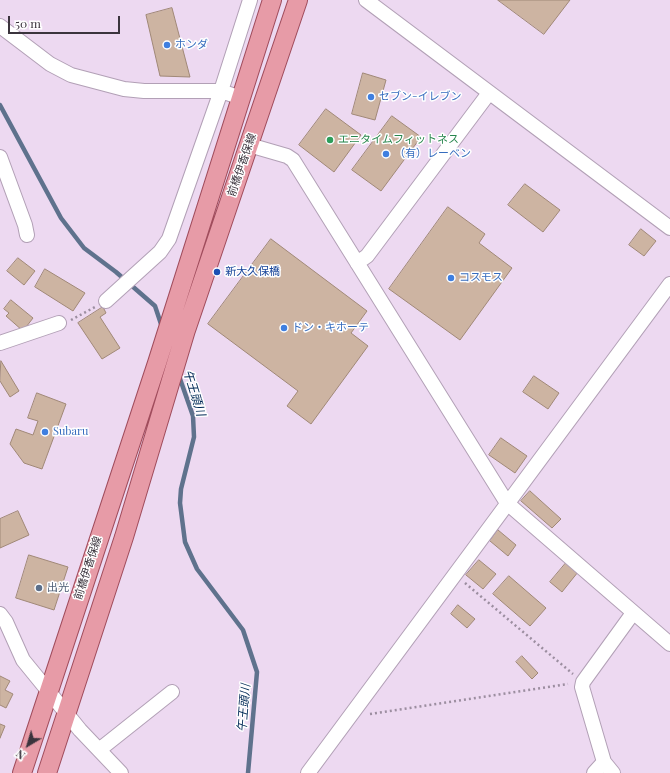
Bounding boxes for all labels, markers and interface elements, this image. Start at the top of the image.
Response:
scale bar [10,8,122,34]
text: 50 m [15,15,41,31]
place label: ホンダ [175,38,208,52]
marker: ホンダ [162,40,172,50]
place label: セブン-イレブン [379,90,461,104]
marker: セブン-イレブン [366,92,376,102]
street label: 前橋伊香保線 [225,132,259,198]
place label: エニタイムフィットネス [338,133,459,147]
marker: エニタイムフィットネス [325,135,335,145]
place label: （有）レーベン [394,147,471,161]
marker: （有）レーベン [381,149,391,159]
place label: 新大久保橋 [225,265,280,279]
marker: 新大久保橋 [212,267,222,277]
place label: コスモス [459,271,503,285]
marker: コスモス [446,273,456,283]
place label: ドン・キホーテ [292,321,369,335]
marker: ドン・キホーテ [279,323,289,333]
water label: 午王頭川 [180,368,208,418]
place label: Subaru [53,425,88,439]
marker: Subaru [40,427,50,437]
street label: 前橋伊香保線 [72,535,104,601]
place label: 出光 [47,581,69,595]
marker: 出光 [34,583,44,593]
water label: 午王頭川 [235,683,253,733]
north arrow [8,725,48,765]
text: N [13,746,28,763]

